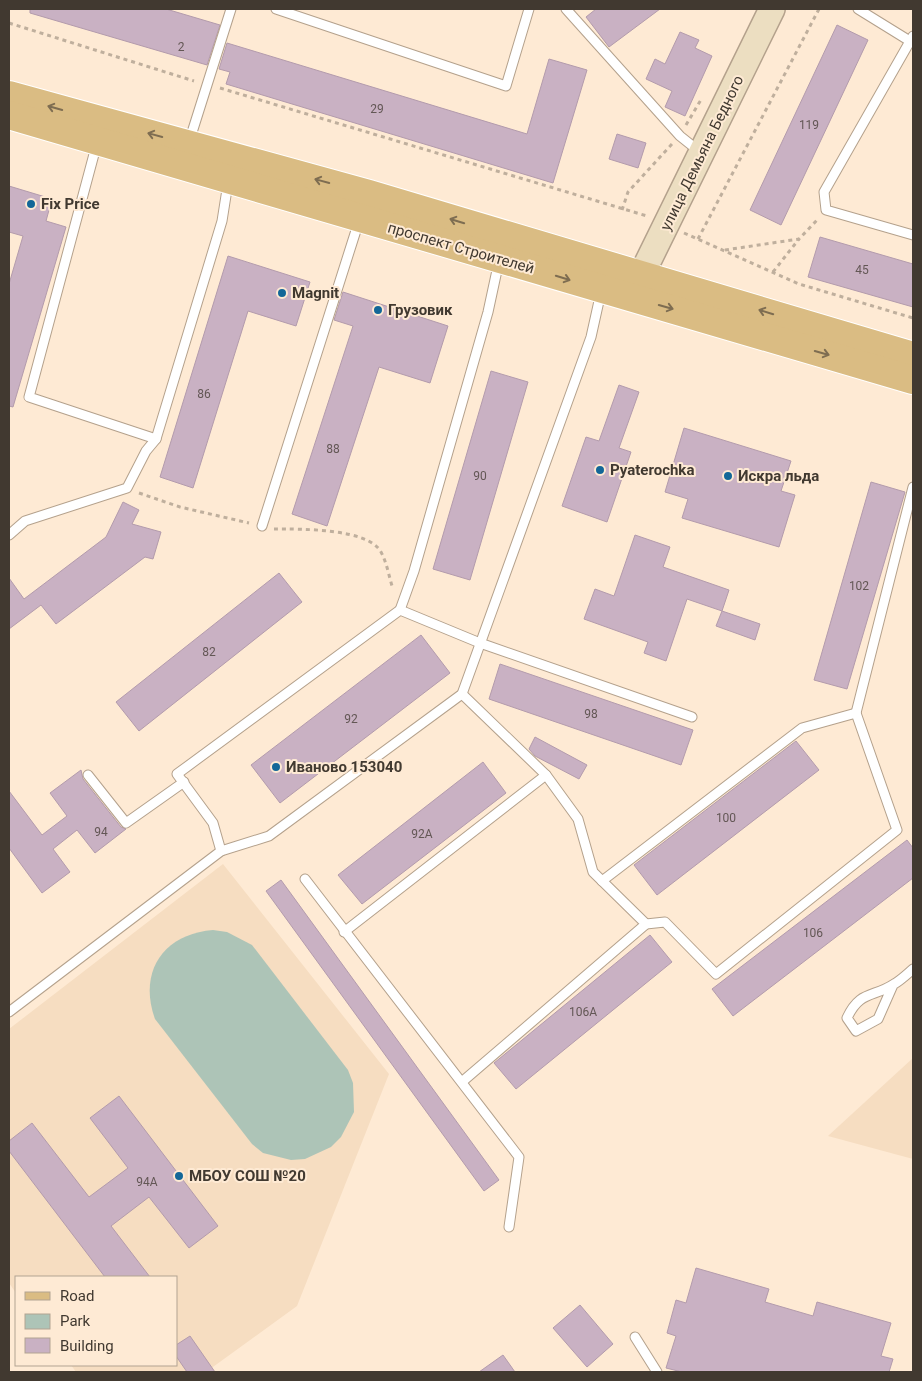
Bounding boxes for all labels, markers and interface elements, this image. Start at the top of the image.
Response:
house number: 2 [178,40,185,54]
street label: улица Демьяна Бедного [657,72,747,234]
one-way arrow [48,102,64,112]
house number: 29 [370,102,384,116]
house number: 119 [799,118,819,132]
one-way arrow [148,129,164,139]
one-way arrow [314,176,330,185]
place label: Fix Price [41,195,100,213]
marker: Fix Price [25,198,37,210]
one-way arrow [450,215,466,225]
street label: проспект Строителей [386,218,536,278]
house number: 45 [855,263,869,277]
one-way arrow [555,273,571,283]
place label: Magnit [292,284,339,302]
marker: Magnit [276,287,288,299]
place label: Грузовик [388,301,453,319]
one-way arrow [657,303,673,312]
marker: Грузовик [372,304,384,316]
one-way arrow [758,307,774,317]
one-way arrow [813,348,829,358]
house number: 86 [197,387,211,401]
house number: 88 [326,442,340,456]
place label: Pyaterochka [610,461,694,479]
marker: Pyaterochka [594,464,606,476]
place label: Искра льда [738,467,819,485]
house number: 90 [473,469,487,483]
marker: Искра льда [722,470,734,482]
house number: 102 [849,579,869,593]
house number: 82 [202,645,216,659]
house number: 98 [584,707,598,721]
house number: 92 [344,712,358,726]
place label: Иваново 153040 [286,758,402,776]
marker: Иваново 153040 [270,761,282,773]
house number: 100 [716,811,736,825]
house number: 94 [94,825,108,839]
house number: 92А [411,827,433,841]
house number: 106 [803,926,823,940]
house number: 106А [569,1005,597,1019]
place label: МБОУ СОШ №20 [189,1167,306,1185]
marker: МБОУ СОШ №20 [173,1170,185,1182]
house number: 94А [136,1175,158,1189]
legend [15,1276,178,1366]
text: Road [60,1287,94,1305]
text: Park [60,1312,91,1330]
text: Building [60,1337,114,1355]

